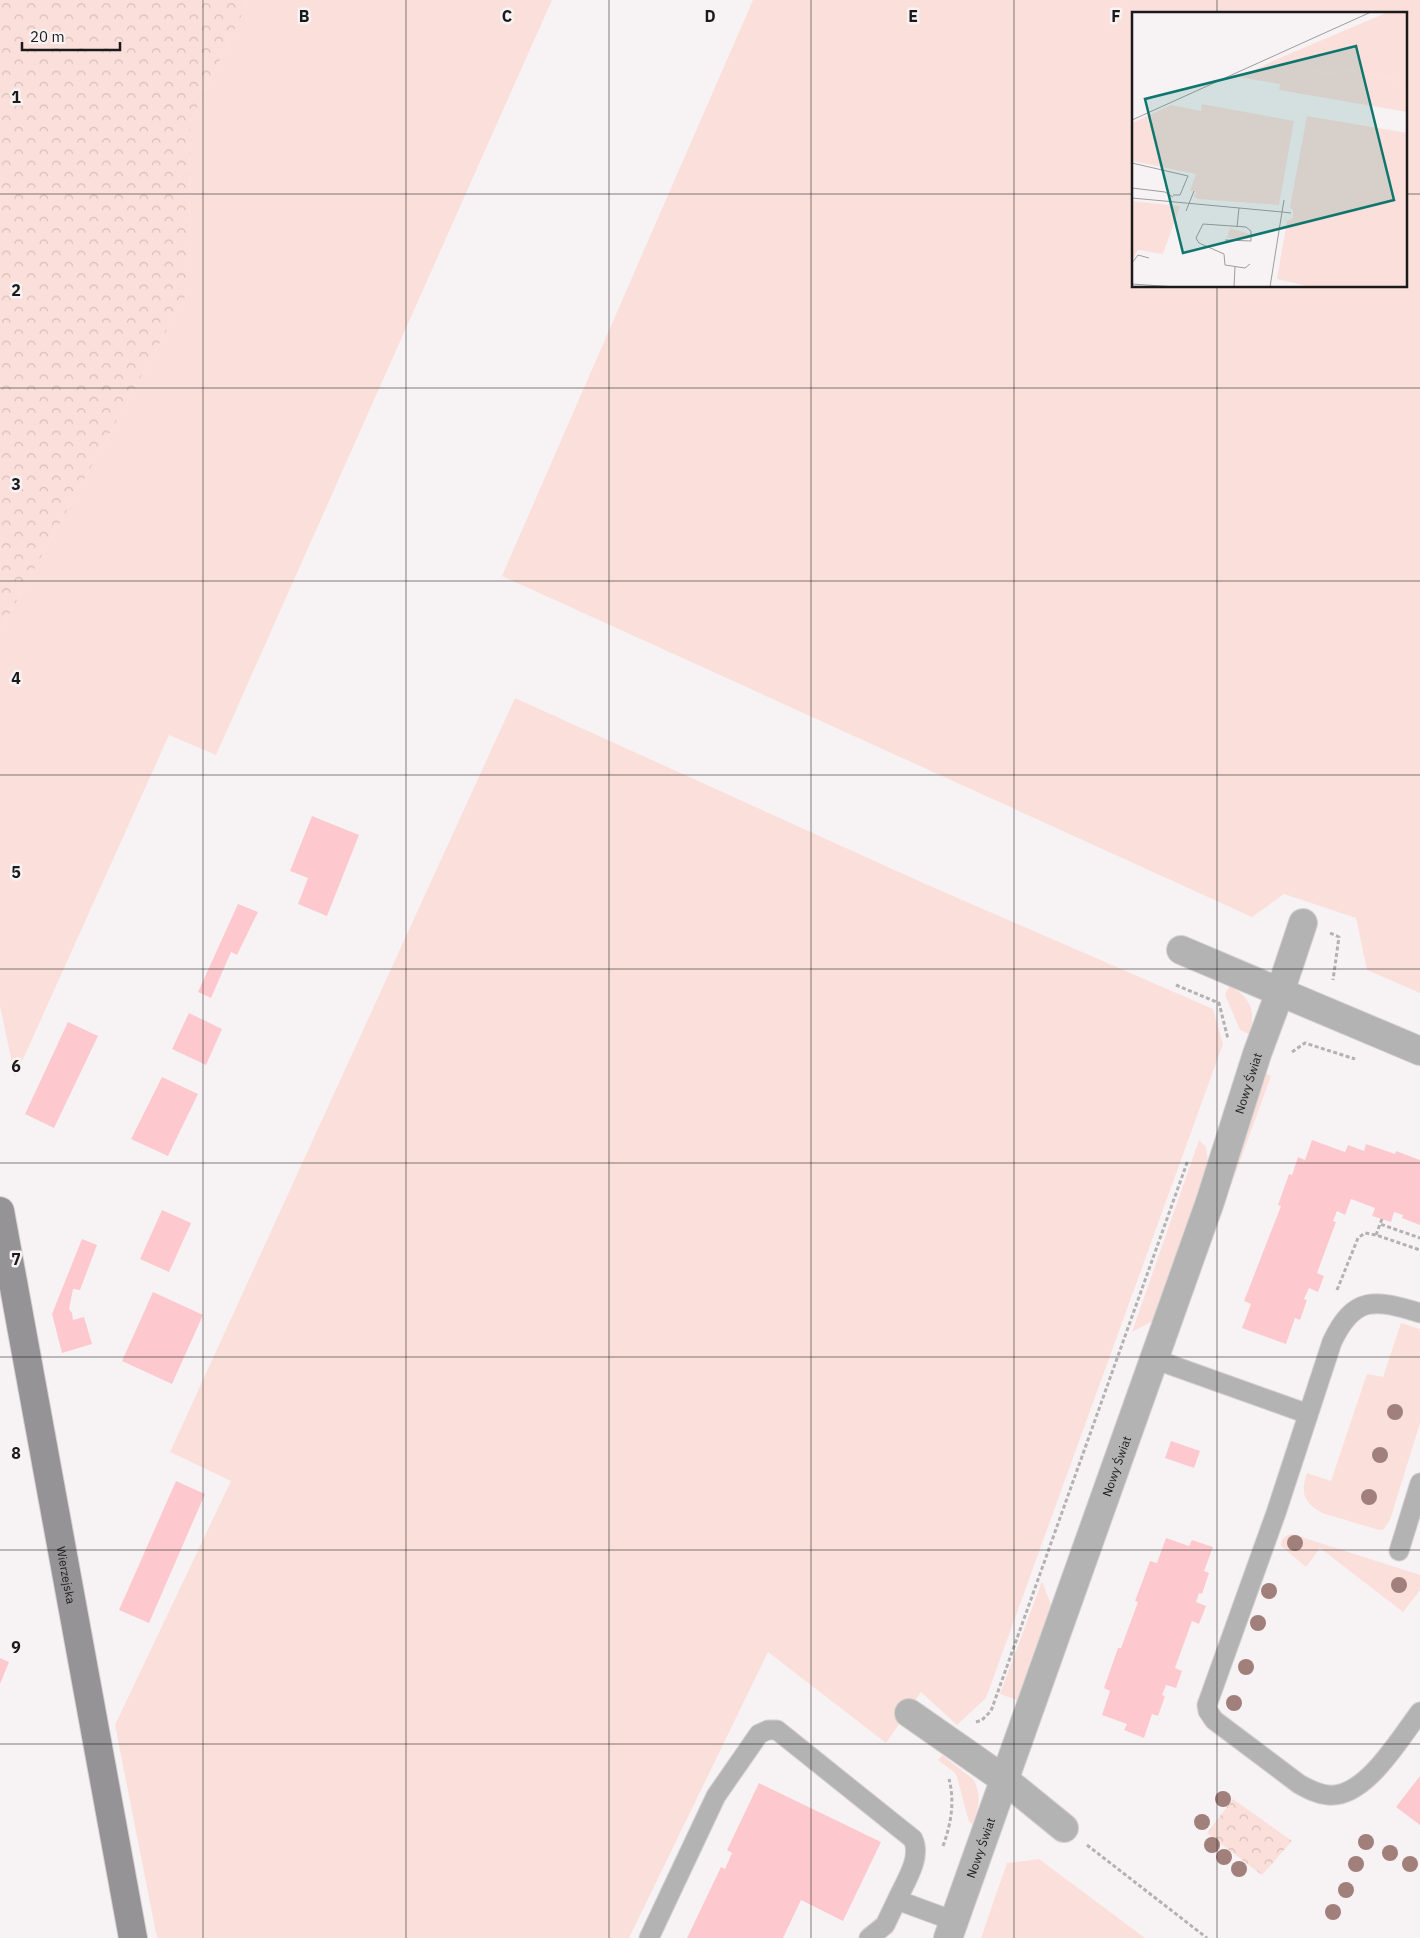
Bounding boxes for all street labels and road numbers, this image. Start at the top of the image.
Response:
street label: Nowy Świat [1231,1051,1264,1115]
street label: Nowy Świat [1098,1434,1134,1498]
street label: Wierzejska [54,1545,79,1606]
street label: Nowy Świat [963,1815,998,1880]

